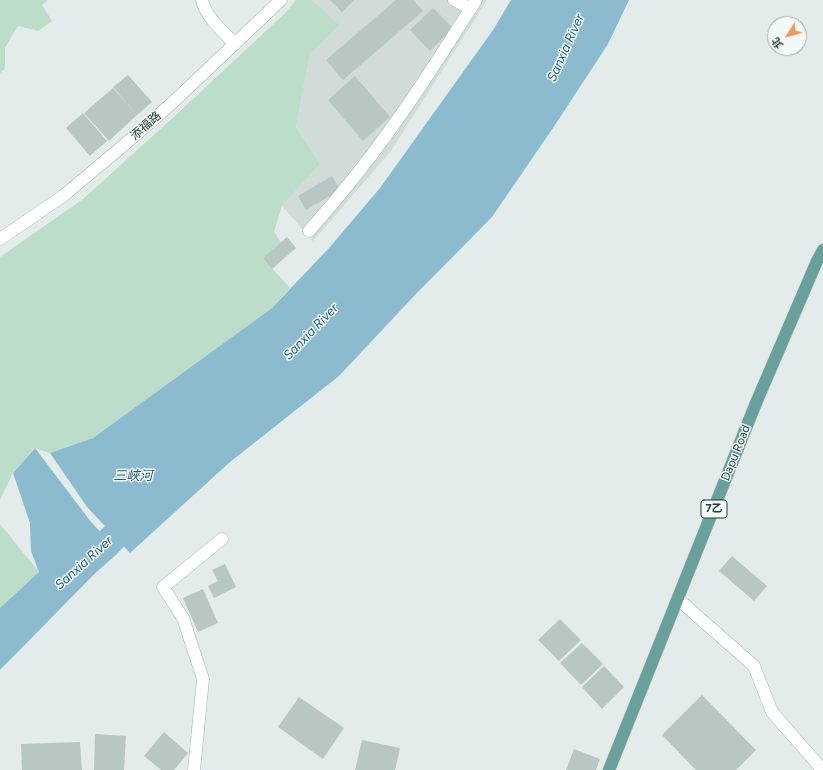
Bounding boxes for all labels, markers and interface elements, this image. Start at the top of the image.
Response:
water label: Sanxia River [544,12,588,84]
north arrow [767,16,807,56]
text: 北 [769,34,786,51]
street label: 添福路 [128,109,164,143]
water label: Sanxia River [280,301,342,363]
street label: Dapu Road [718,423,754,483]
water label: 三峽河 [114,468,152,484]
road number: 7乙 [701,500,727,518]
water label: Sanxia River [52,533,116,593]

